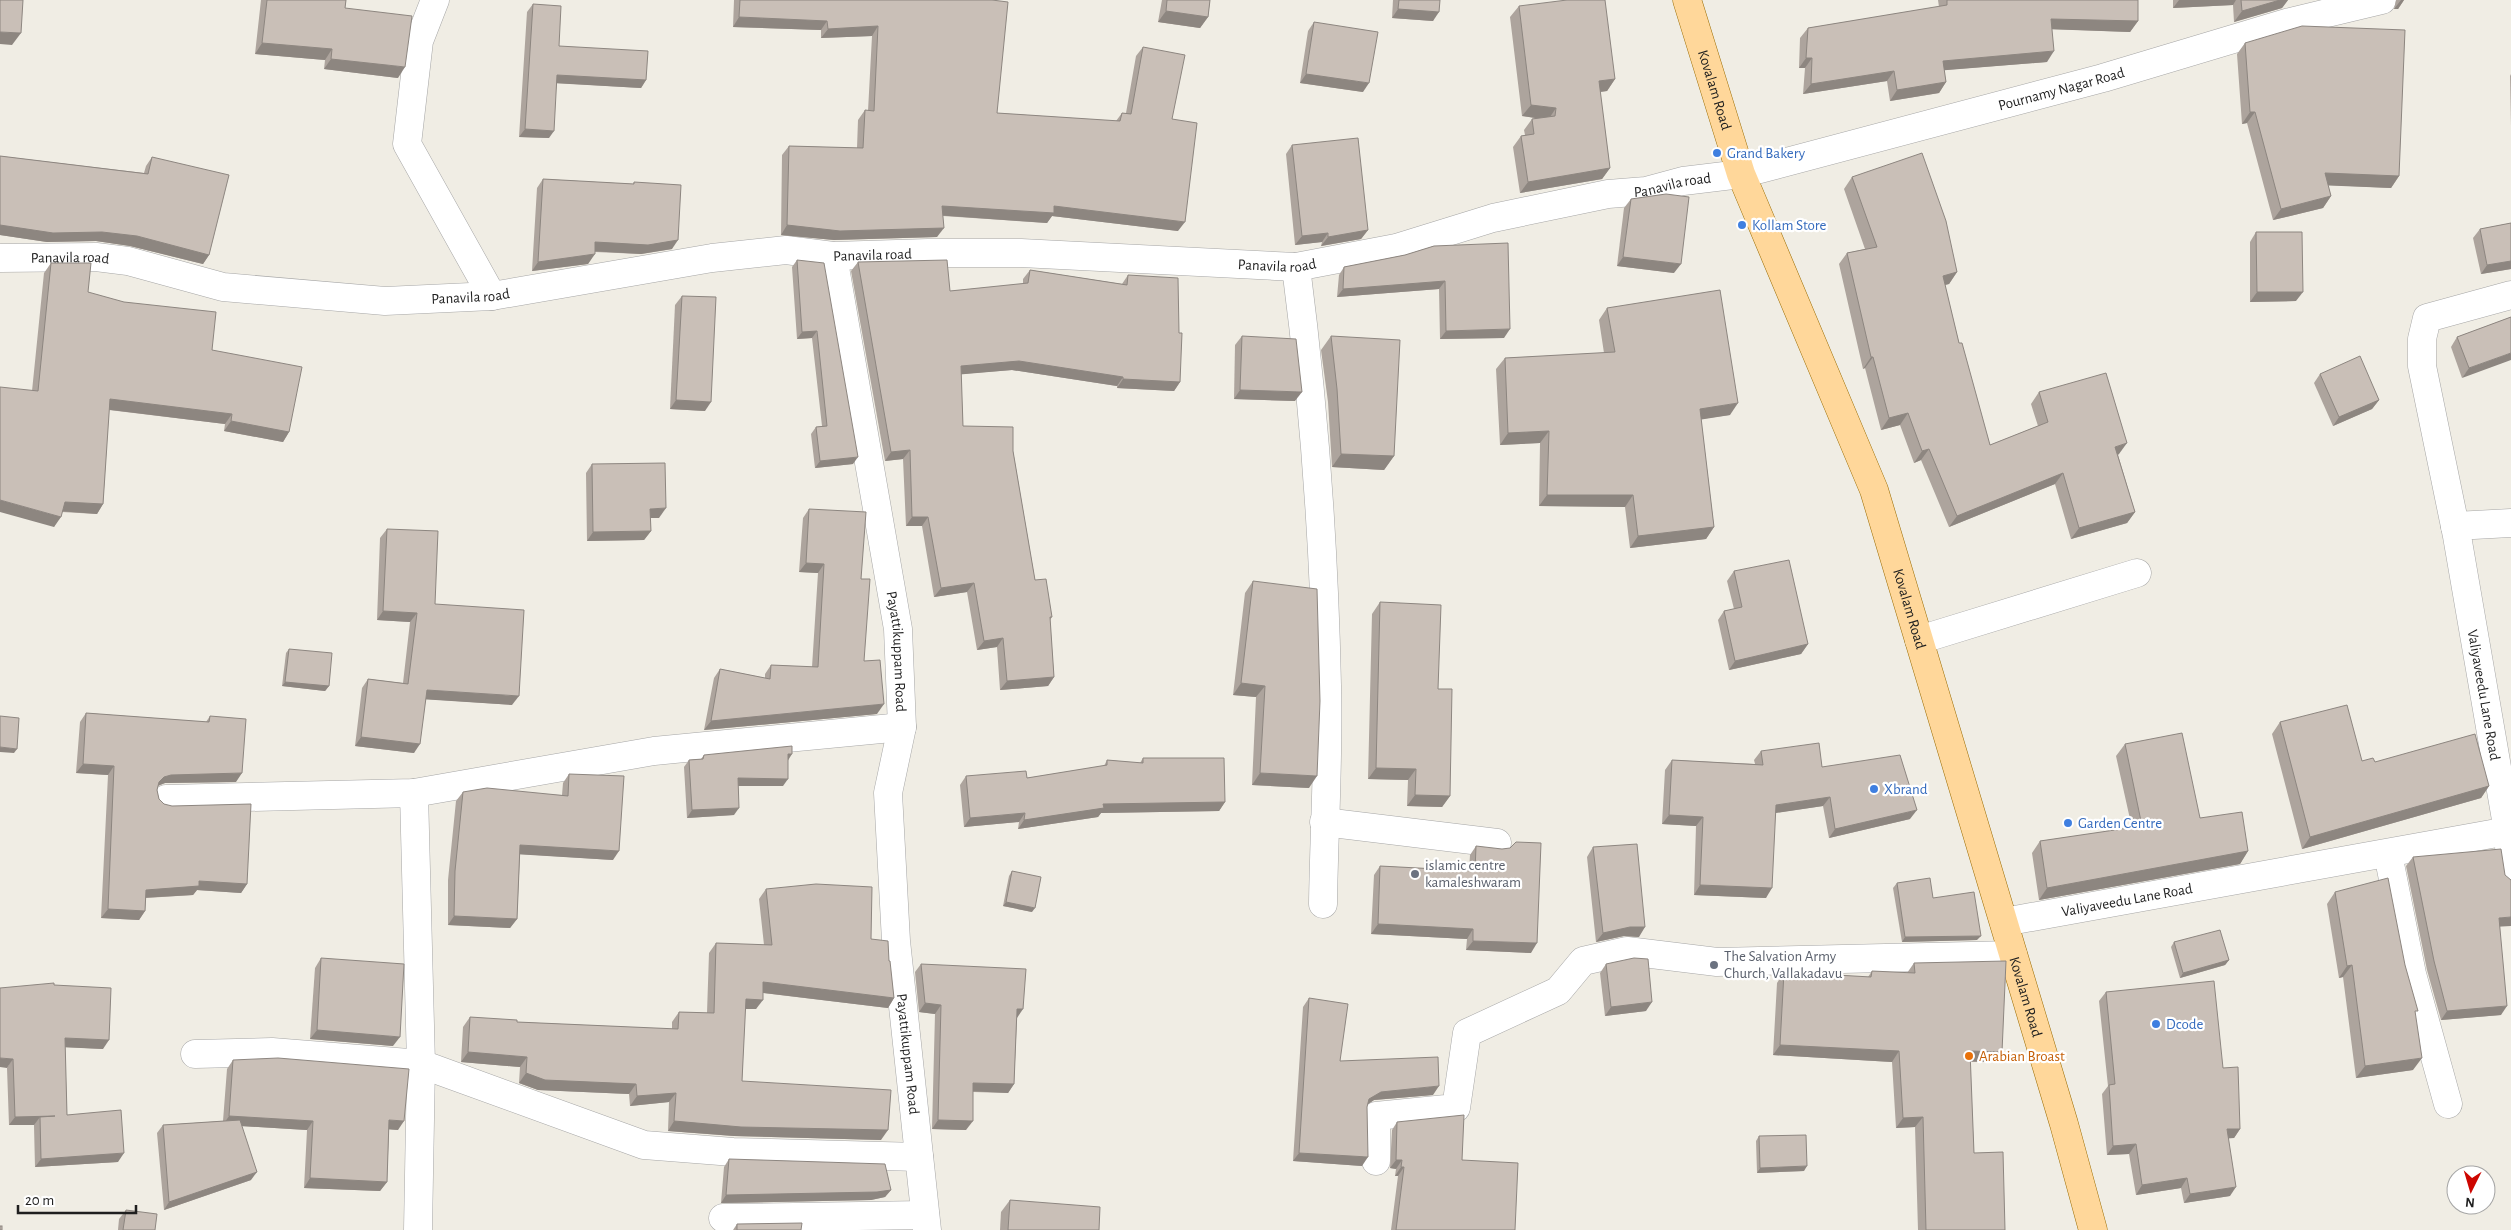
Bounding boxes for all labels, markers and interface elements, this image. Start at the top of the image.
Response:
street label: Kovalam Road [1695,48,1734,132]
street label: Pournamy Nagar Road [1997,65,2127,113]
place label: Grand Bakery [1727,146,1806,161]
marker: Grand Bakery [1711,147,1723,159]
street label: Panavila road [1633,171,1712,200]
place label: Kollam Store [1752,218,1827,233]
marker: Kollam Store [1736,219,1748,231]
street label: Panavila road [833,247,912,264]
street label: Panavila road [31,250,110,267]
street label: Panavila road [1237,256,1318,275]
street label: Panavila road [431,286,511,307]
street label: Kovalam Road [1890,567,1928,651]
street label: Payattikuppam Road [884,590,908,713]
street label: Valiyaveedu Lane Road [2465,628,2502,762]
place label: Xbrand [1884,782,1928,797]
marker: Xbrand [1868,783,1880,795]
place label: Garden Centre [2078,816,2162,831]
marker: Garden Centre [2062,817,2074,829]
place label: islamic centre kamaleshwaram [1425,858,1521,890]
marker: islamic centre kamaleshwaram [1409,868,1421,880]
street label: Valiyaveedu Lane Road [2060,881,2194,919]
place label: The Salvation Army Church, Vallakadavu [1724,949,1843,981]
street label: Kovalam Road [2006,955,2045,1039]
marker: The Salvation Army Church, Vallakadavu [1708,959,1720,971]
street label: Payattikuppam Road [894,993,922,1115]
place label: Dcode [2166,1017,2204,1032]
marker: Dcode [2150,1018,2162,1030]
place label: Arabian Broast [1979,1049,2065,1064]
marker: Arabian Broast [1963,1050,1975,1062]
north arrow [2446,1165,2496,1215]
scale bar [18,1182,135,1214]
text: 20 m [25,1193,54,1208]
text: N [2464,1195,2475,1209]

